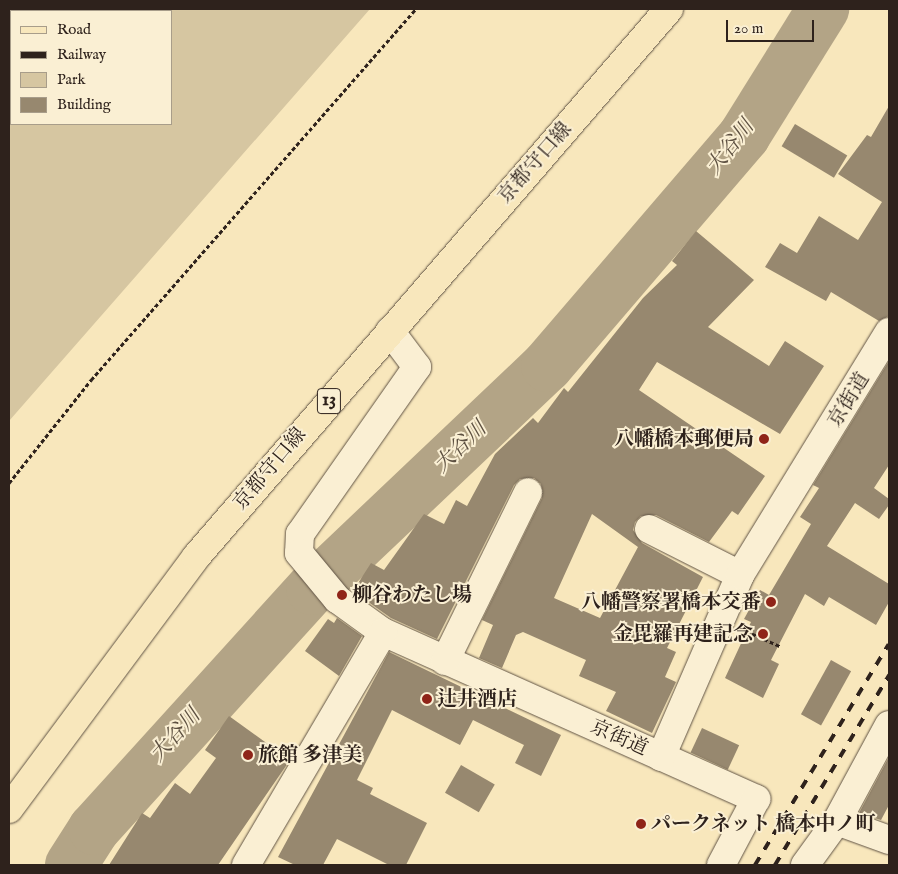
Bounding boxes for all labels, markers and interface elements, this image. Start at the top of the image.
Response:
legend [10,10,172,125]
scale bar [728,10,816,42]
text: 20 m [734,19,763,38]
text: Road [57,20,91,39]
text: Railway [57,45,106,64]
text: Park [57,70,86,89]
text: Building [57,95,111,114]
water label: 大谷川 [702,115,760,181]
street label: 京都守口線 [493,117,577,209]
street label: 京街道 [823,368,875,432]
road number: 13 [316,384,342,418]
water label: 大谷川 [430,417,492,479]
street label: 京都守口線 [229,423,311,515]
place label: 八幡橋本郵便局 [614,427,754,451]
marker: 八幡橋本郵便局 [758,433,770,445]
place label: 柳谷わたし場 [352,583,472,607]
marker: 柳谷わたし場 [336,589,348,601]
place label: 八幡警察署橋本交番 [581,590,761,614]
marker: 八幡警察署橋本交番 [765,596,777,608]
place label: 金毘羅再建記念 [613,622,753,646]
marker: 金毘羅再建記念 [757,628,769,640]
place label: 辻井酒店 [437,687,517,711]
marker: 辻井酒店 [421,693,433,705]
water label: 大谷川 [146,704,206,768]
street label: 京街道 [587,715,651,761]
place label: 旅館 多津美 [258,743,362,767]
marker: 旅館 多津美 [242,749,254,761]
place label: パークネット 橋本中ノ町 [651,812,875,836]
marker: パークネット 橋本中ノ町 [635,818,647,830]

